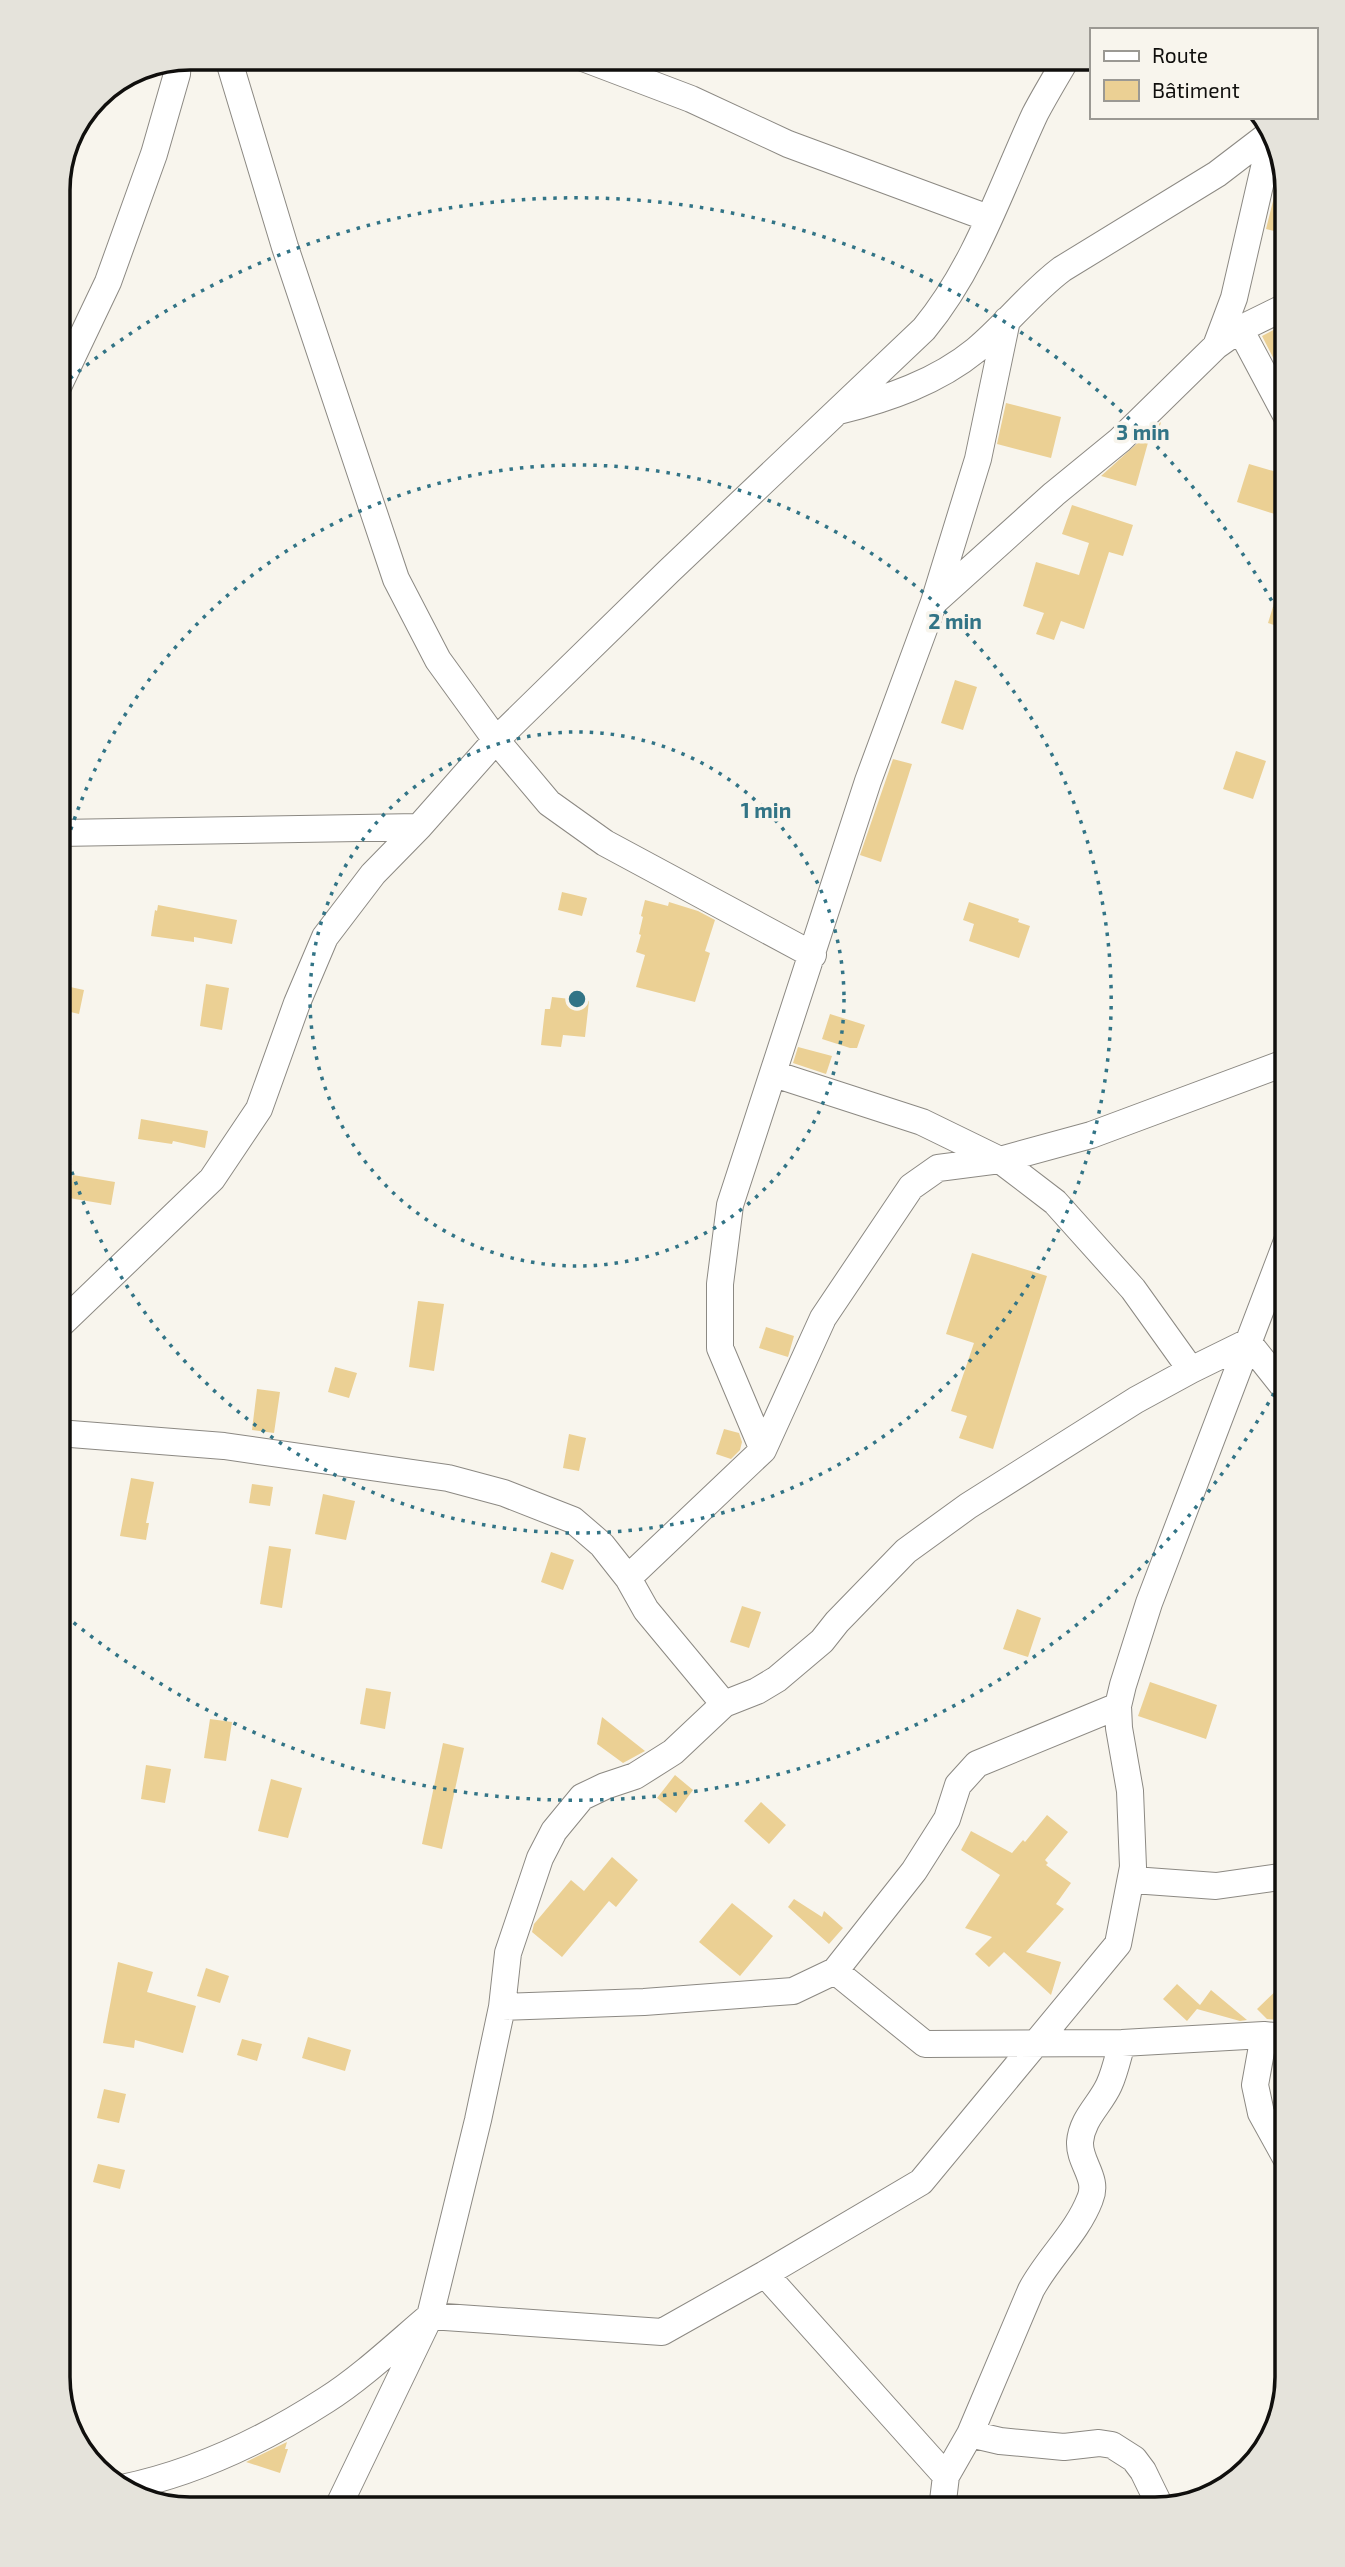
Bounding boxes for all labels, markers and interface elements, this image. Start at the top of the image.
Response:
legend [1090,28,1317,119]
text: Route [1152,42,1208,67]
text: Bâtiment [1152,77,1240,102]
text: 3 min [1116,419,1170,444]
text: 2 min [928,608,982,633]
text: 1 min [741,797,791,822]
centre of rings [565,987,589,1011]

